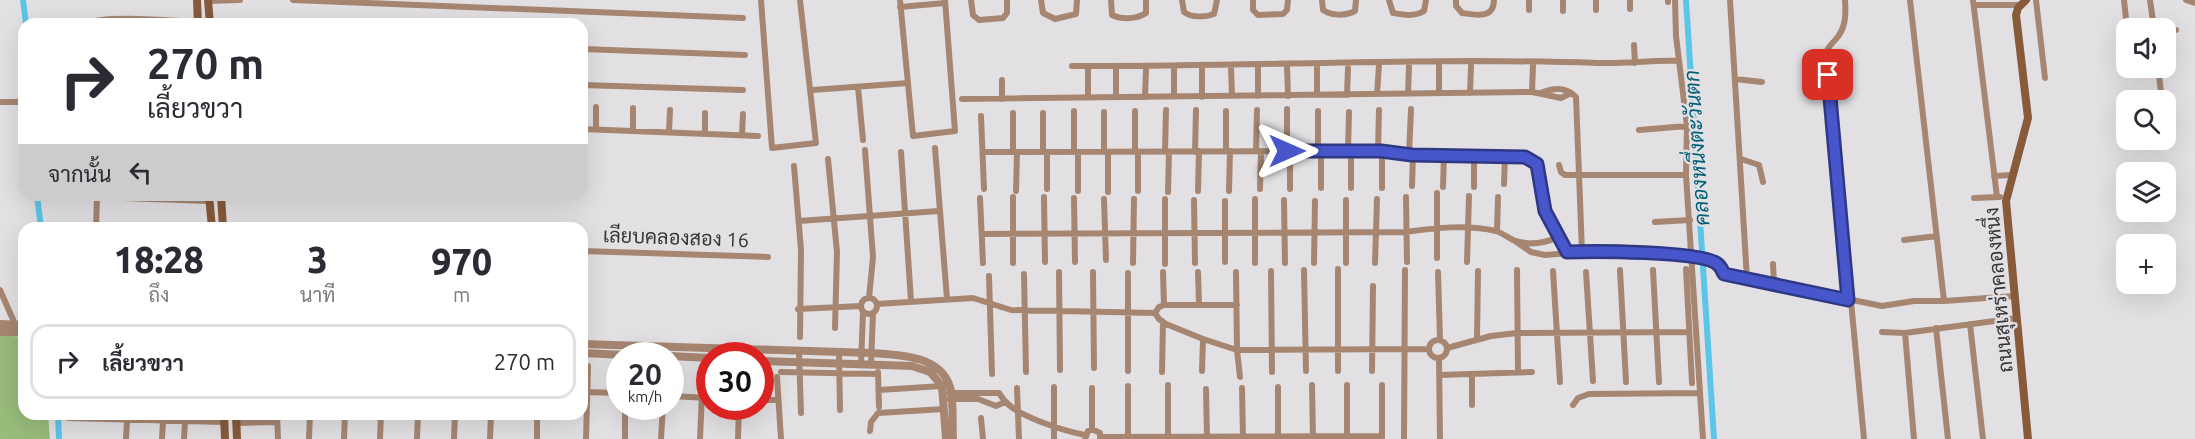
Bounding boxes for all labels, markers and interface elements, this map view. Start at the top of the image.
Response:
map controls [2116,18,2176,294]
button: sound [2116,18,2176,78]
text: 270 m [147,40,264,87]
icon: right [48,42,126,120]
pin [1802,49,1853,100]
icon: arrive [1811,58,1844,91]
water label: คลองหนึ่งตะวันตก [1672,69,1713,227]
button: search [2116,90,2176,150]
text: เลี้ยวขวา [147,93,243,123]
position arrow [1255,119,1319,183]
icon: left [124,156,157,189]
text: จากนั้น [48,161,112,186]
button: layers [2116,162,2176,222]
street label: ถนนสุเหร่าคลองหนึ่ง [1974,206,2020,374]
street label: เลียบคลองสอง 16 [603,222,749,251]
button: + [2116,234,2176,294]
text: 18:28 [114,239,204,280]
text: 3 [307,239,328,280]
text: 970 [431,241,492,282]
text: ถึง [149,283,169,306]
text: นาที [300,283,335,306]
text: m [453,283,470,306]
speed limit sign: 30 [696,342,774,420]
icon: right [51,345,84,378]
text: 270 m [494,349,555,374]
text: เลี้ยวขวา [102,350,184,375]
text: 20 [628,357,662,391]
text: km/h [628,388,662,405]

